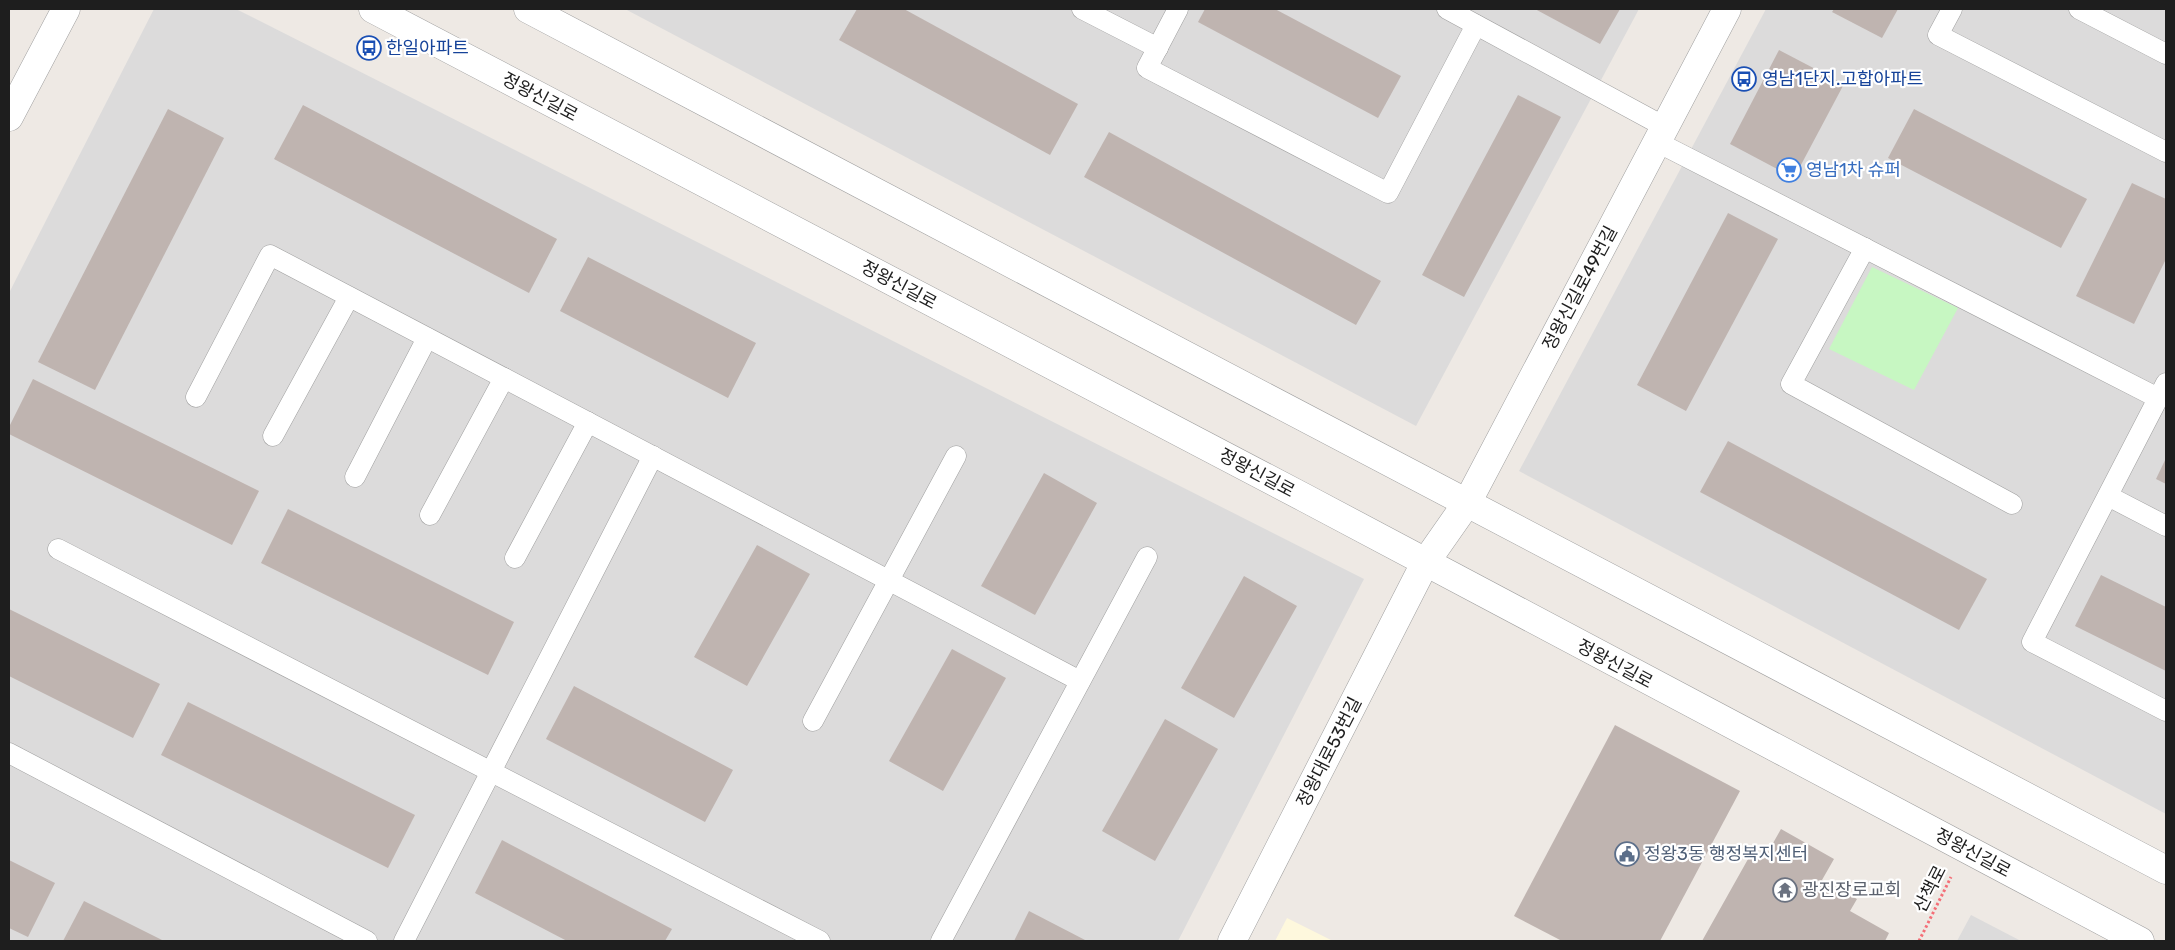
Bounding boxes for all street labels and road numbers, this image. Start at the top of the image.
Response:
street label: 정왕신길로 [498,68,582,126]
street label: 정왕신길로49번길 [1538,222,1622,354]
street label: 정왕신길로 [857,256,941,314]
street label: 정왕신길로 [1215,444,1299,502]
street label: 정왕신길로 [1573,635,1657,693]
street label: 정왕대로53번길 [1292,693,1366,811]
street label: 정왕신길로 [1931,824,2015,882]
street label: 산책로 [1909,862,1951,916]

